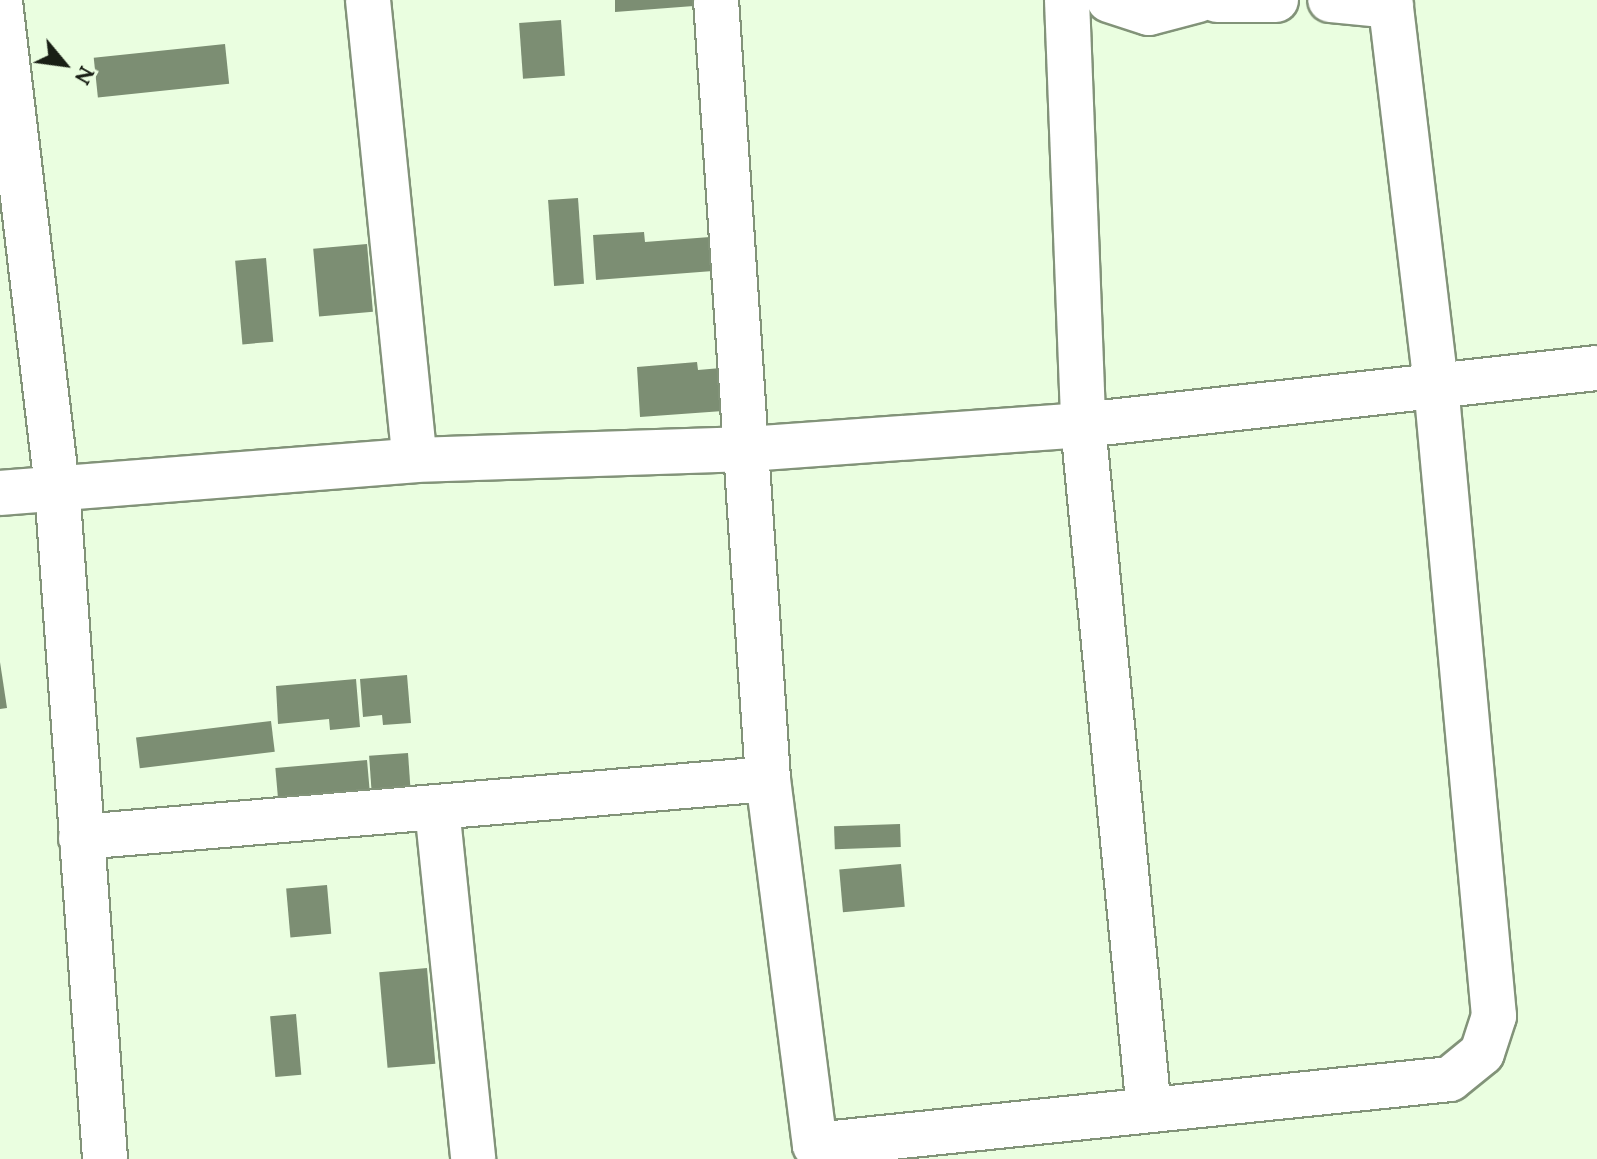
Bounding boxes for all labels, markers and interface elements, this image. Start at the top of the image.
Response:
north arrow [24,24,104,104]
text: N [69,61,101,90]

